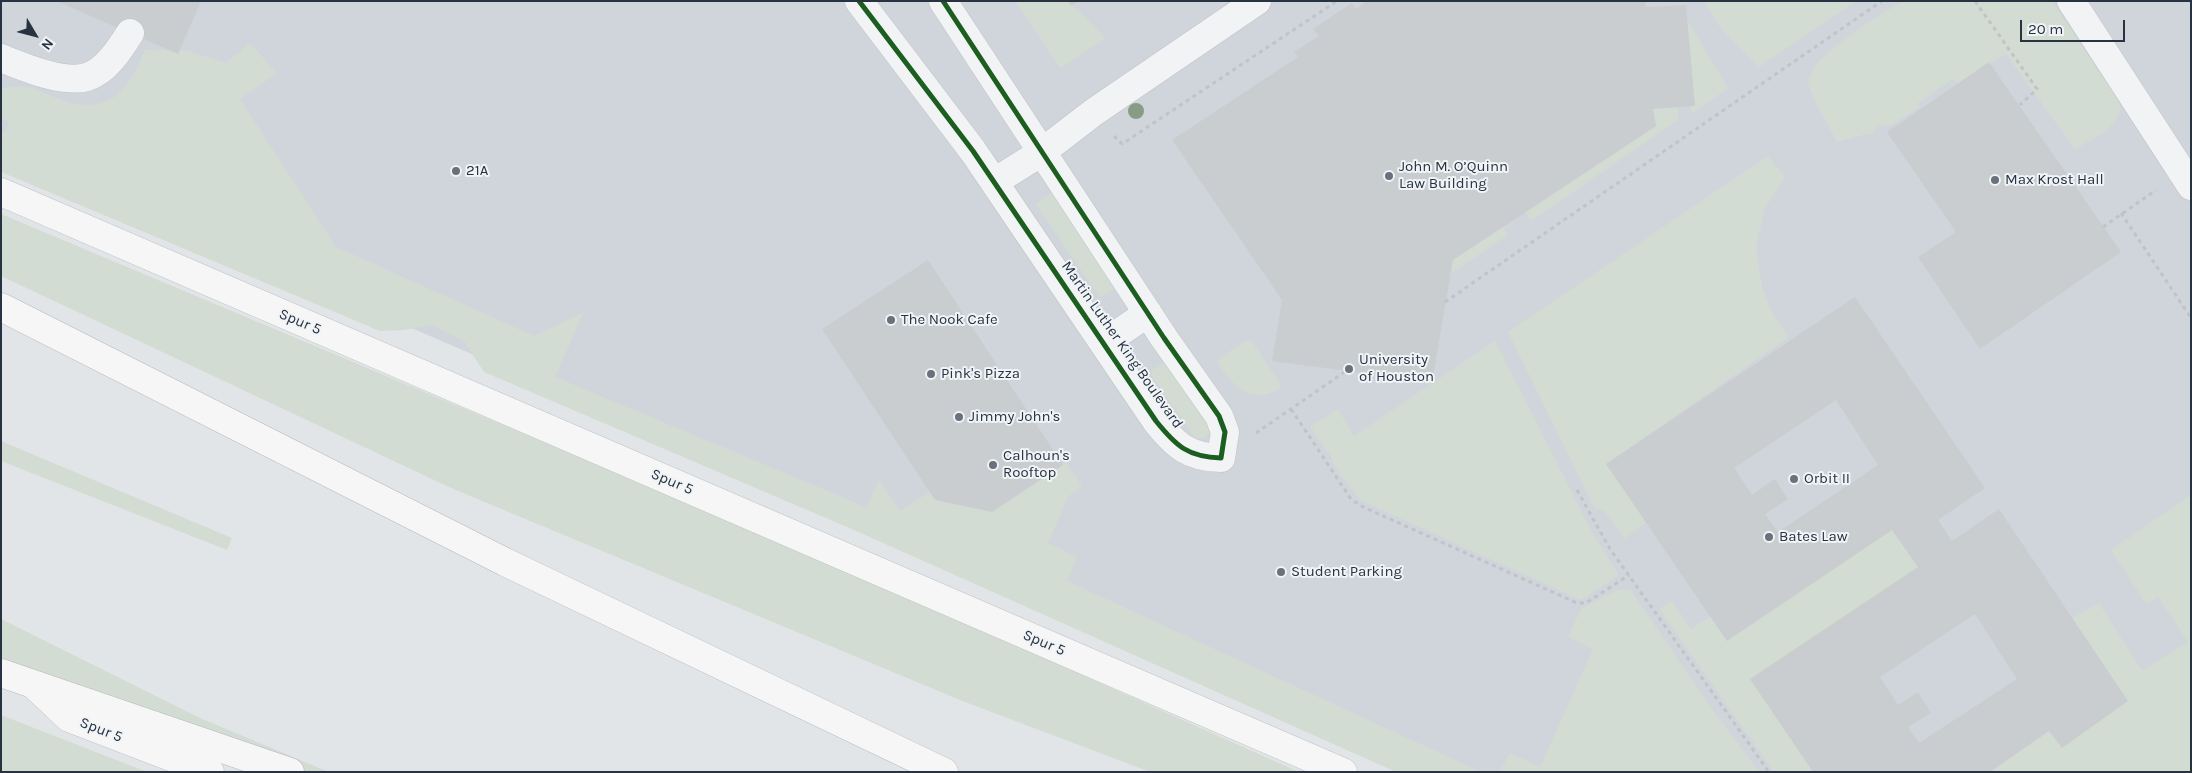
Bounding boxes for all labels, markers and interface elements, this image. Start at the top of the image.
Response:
north arrow [10,10,60,60]
scale bar [2022,10,2127,42]
text: 20 m [2028,20,2063,38]
text: N [38,35,57,53]
place label: John M. O’Quinn Law Building [1399,158,1508,193]
place label: 21A [466,162,488,180]
marker: 21A [450,165,462,177]
marker: John M. O’Quinn Law Building [1383,170,1395,182]
place label: Max Krost Hall [2005,171,2104,189]
marker: Max Krost Hall [1989,174,2001,186]
street label: Martin Luther King Boulevard [1057,258,1187,432]
street label: Spur 5 [276,305,324,339]
place label: The Nook Cafe [901,311,998,329]
marker: The Nook Cafe [885,314,897,326]
place label: University of Houston [1359,351,1434,386]
marker: University of Houston [1343,363,1355,375]
place label: Pink's Pizza [941,365,1020,383]
marker: Pink's Pizza [925,368,937,380]
place label: Jimmy John's [969,408,1060,426]
marker: Jimmy John's [953,411,965,423]
place label: Calhoun's Rooftop [1003,447,1070,482]
marker: Calhoun's Rooftop [987,459,999,471]
street label: Spur 5 [648,465,696,499]
place label: Orbit II [1804,470,1850,488]
marker: Orbit II [1788,473,1800,485]
place label: Bates Law [1779,528,1848,546]
marker: Bates Law [1763,531,1775,543]
place label: Student Parking [1291,563,1402,581]
marker: Student Parking [1275,566,1287,578]
street label: Spur 5 [1020,626,1068,660]
street label: Spur 5 [77,714,125,746]

